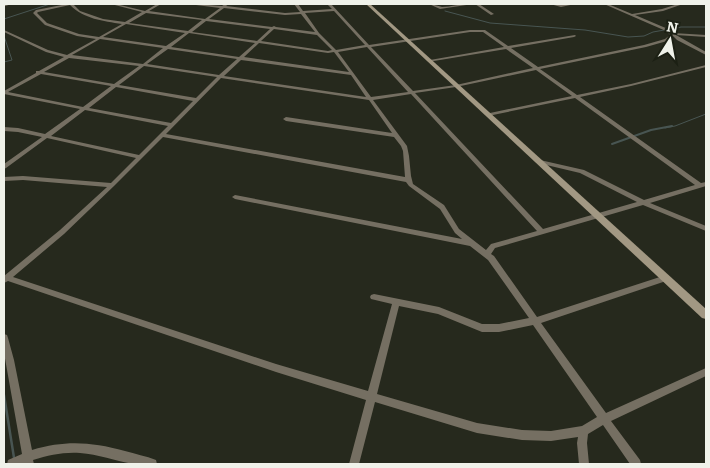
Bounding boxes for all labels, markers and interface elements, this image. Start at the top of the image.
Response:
north arrow [645,15,695,65]
text: N [665,15,681,37]

